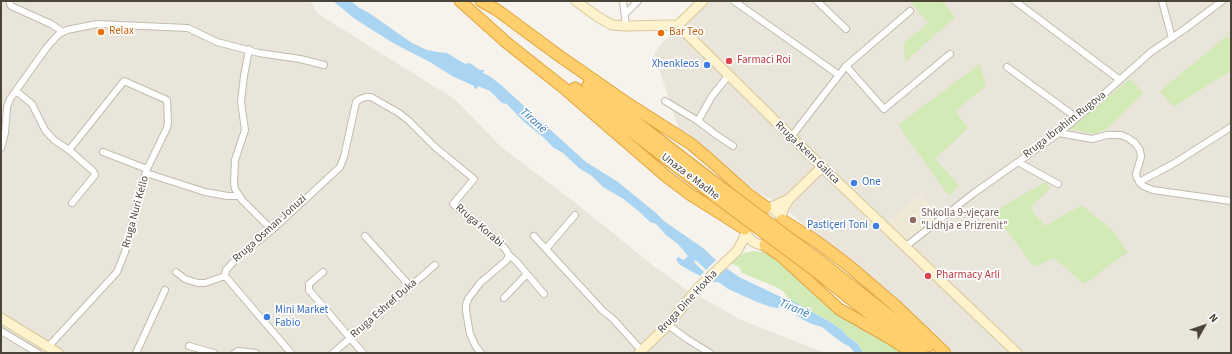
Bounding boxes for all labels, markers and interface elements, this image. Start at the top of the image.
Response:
place label: Relax [109,25,134,39]
place label: Bar Teo [669,26,704,40]
marker: Relax [96,27,106,37]
marker: Bar Teo [656,28,666,38]
place label: Farmaci Roi [737,54,791,68]
marker: Farmaci Roi [724,56,734,66]
place label: Xhenkleos [652,58,699,72]
marker: Xhenkleos [702,60,712,70]
street label: Rruga Ibrahim Rugova [1021,89,1109,161]
water label: Tiranë [516,105,550,137]
street label: Rruga Azem Galica [772,119,842,187]
street label: Unaza e Madhe [658,151,722,203]
street label: Rruga Nuri Kello [120,174,152,250]
place label: One [862,176,881,190]
marker: One [849,178,859,188]
street label: Rruga Osman Jonuzi [230,192,310,266]
street label: Rruga Korabi [452,202,506,250]
place label: Shkolla 9-vjeçare "Lidhja e Prizrenit" [921,207,1008,233]
marker: Shkolla 9-vjeçare "Lidhja e Prizrenit" [908,215,918,225]
place label: Pastiçeri Toni [807,219,868,233]
marker: Pastiçeri Toni [871,221,881,231]
street label: Rruga Dine Hoxha [655,268,721,336]
place label: Pharmacy Arli [936,269,1000,283]
marker: Pharmacy Arli [923,271,933,281]
street label: Rruga Eshref Duka [348,277,420,341]
water label: Tiranë [777,296,811,322]
place label: Mini Market Fabio [275,304,328,330]
north arrow [1184,306,1224,346]
text: N [1205,310,1222,326]
marker: Mini Market Fabio [262,312,272,322]

